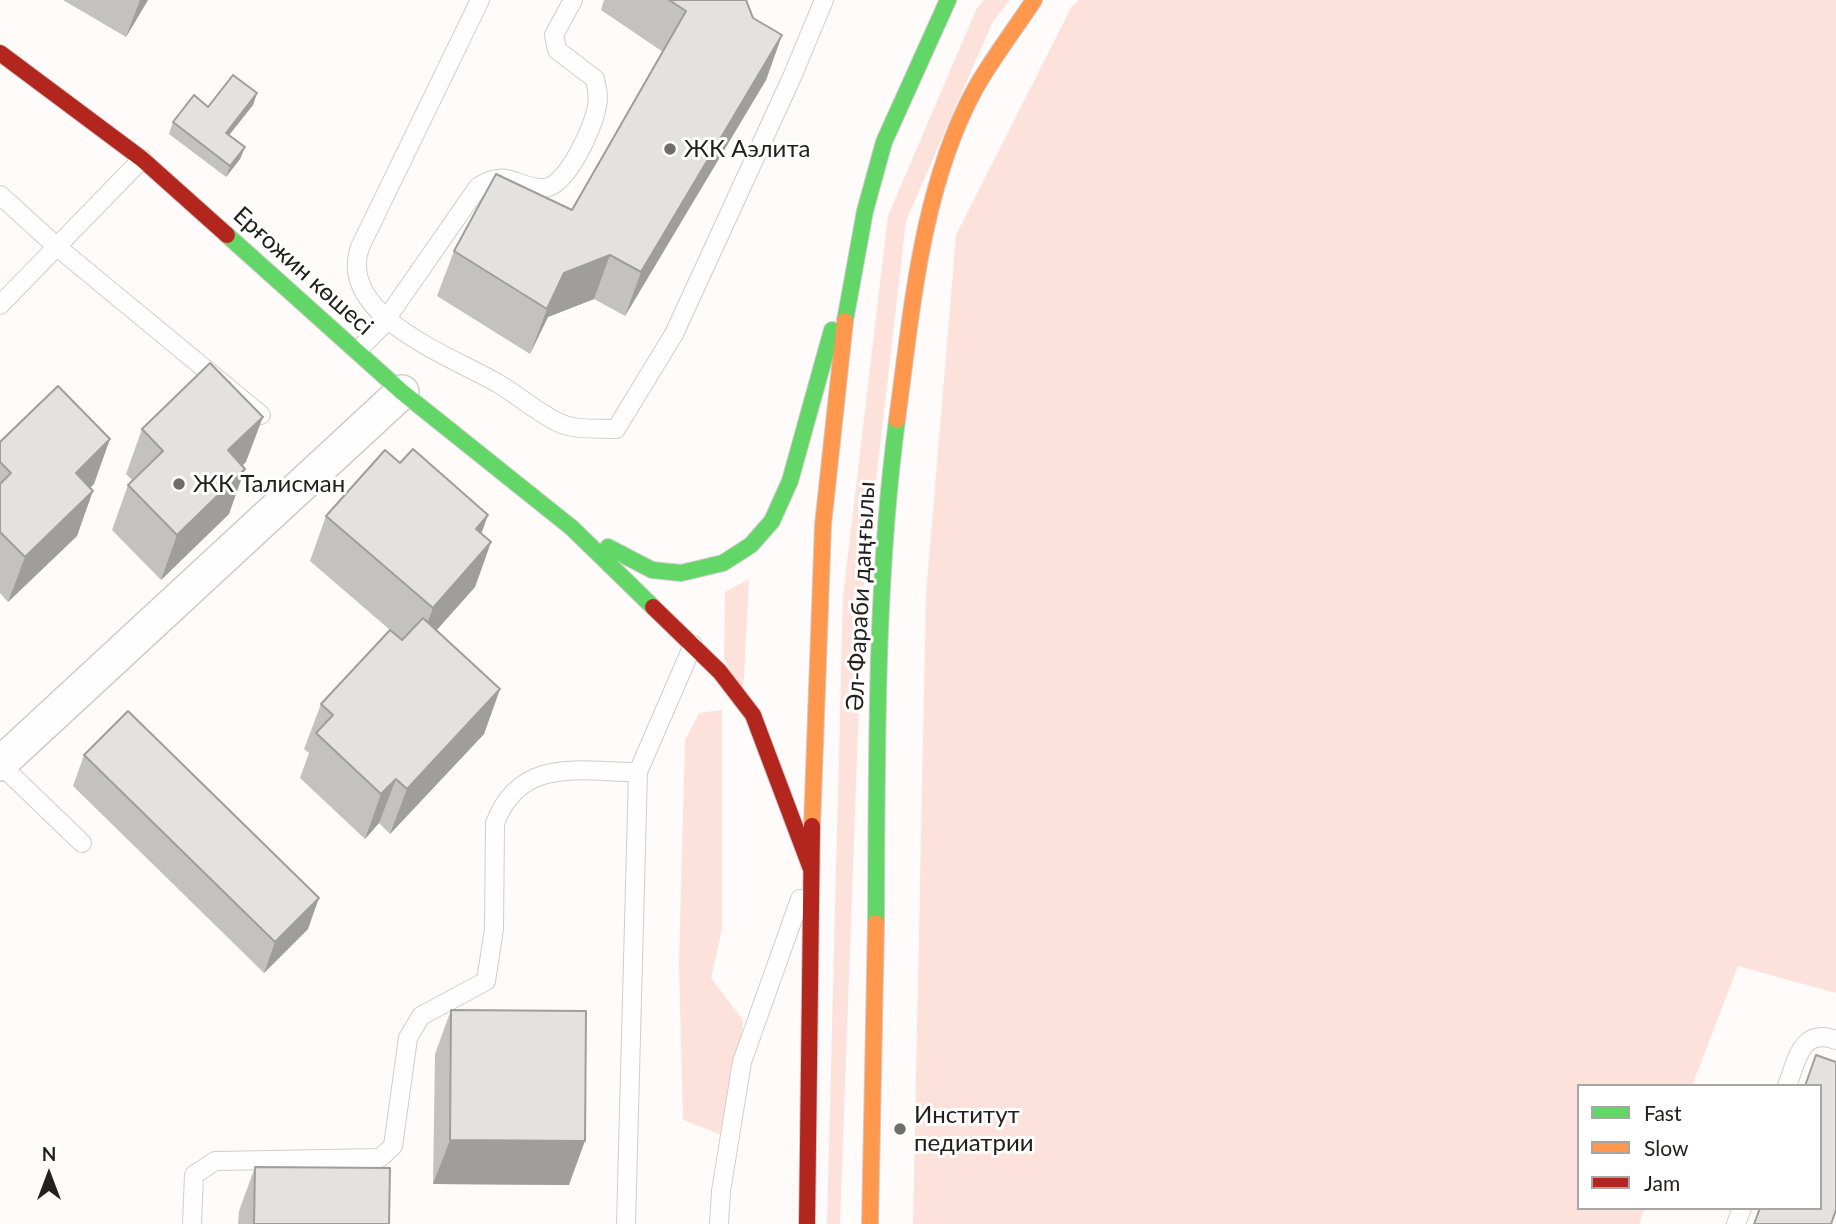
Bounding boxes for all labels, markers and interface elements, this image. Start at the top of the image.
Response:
place label: ЖК Аэлита [684,135,810,163]
marker: ЖК Аэлита [662,141,678,157]
street label: Ерғожин көшесі [227,201,379,341]
place label: ЖК Талисман [193,470,345,498]
marker: ЖК Талисман [171,476,187,492]
street label: Әл-Фараби даңғылы [841,480,881,712]
legend [1577,1084,1822,1210]
text: Fast [1644,1100,1681,1125]
place label: Институт педиатрии [914,1101,1034,1157]
marker: Институт педиатрии [892,1121,908,1137]
text: Slow [1644,1135,1688,1160]
north arrow [14,1140,84,1210]
text: N [42,1142,56,1165]
text: Jam [1644,1170,1680,1195]

